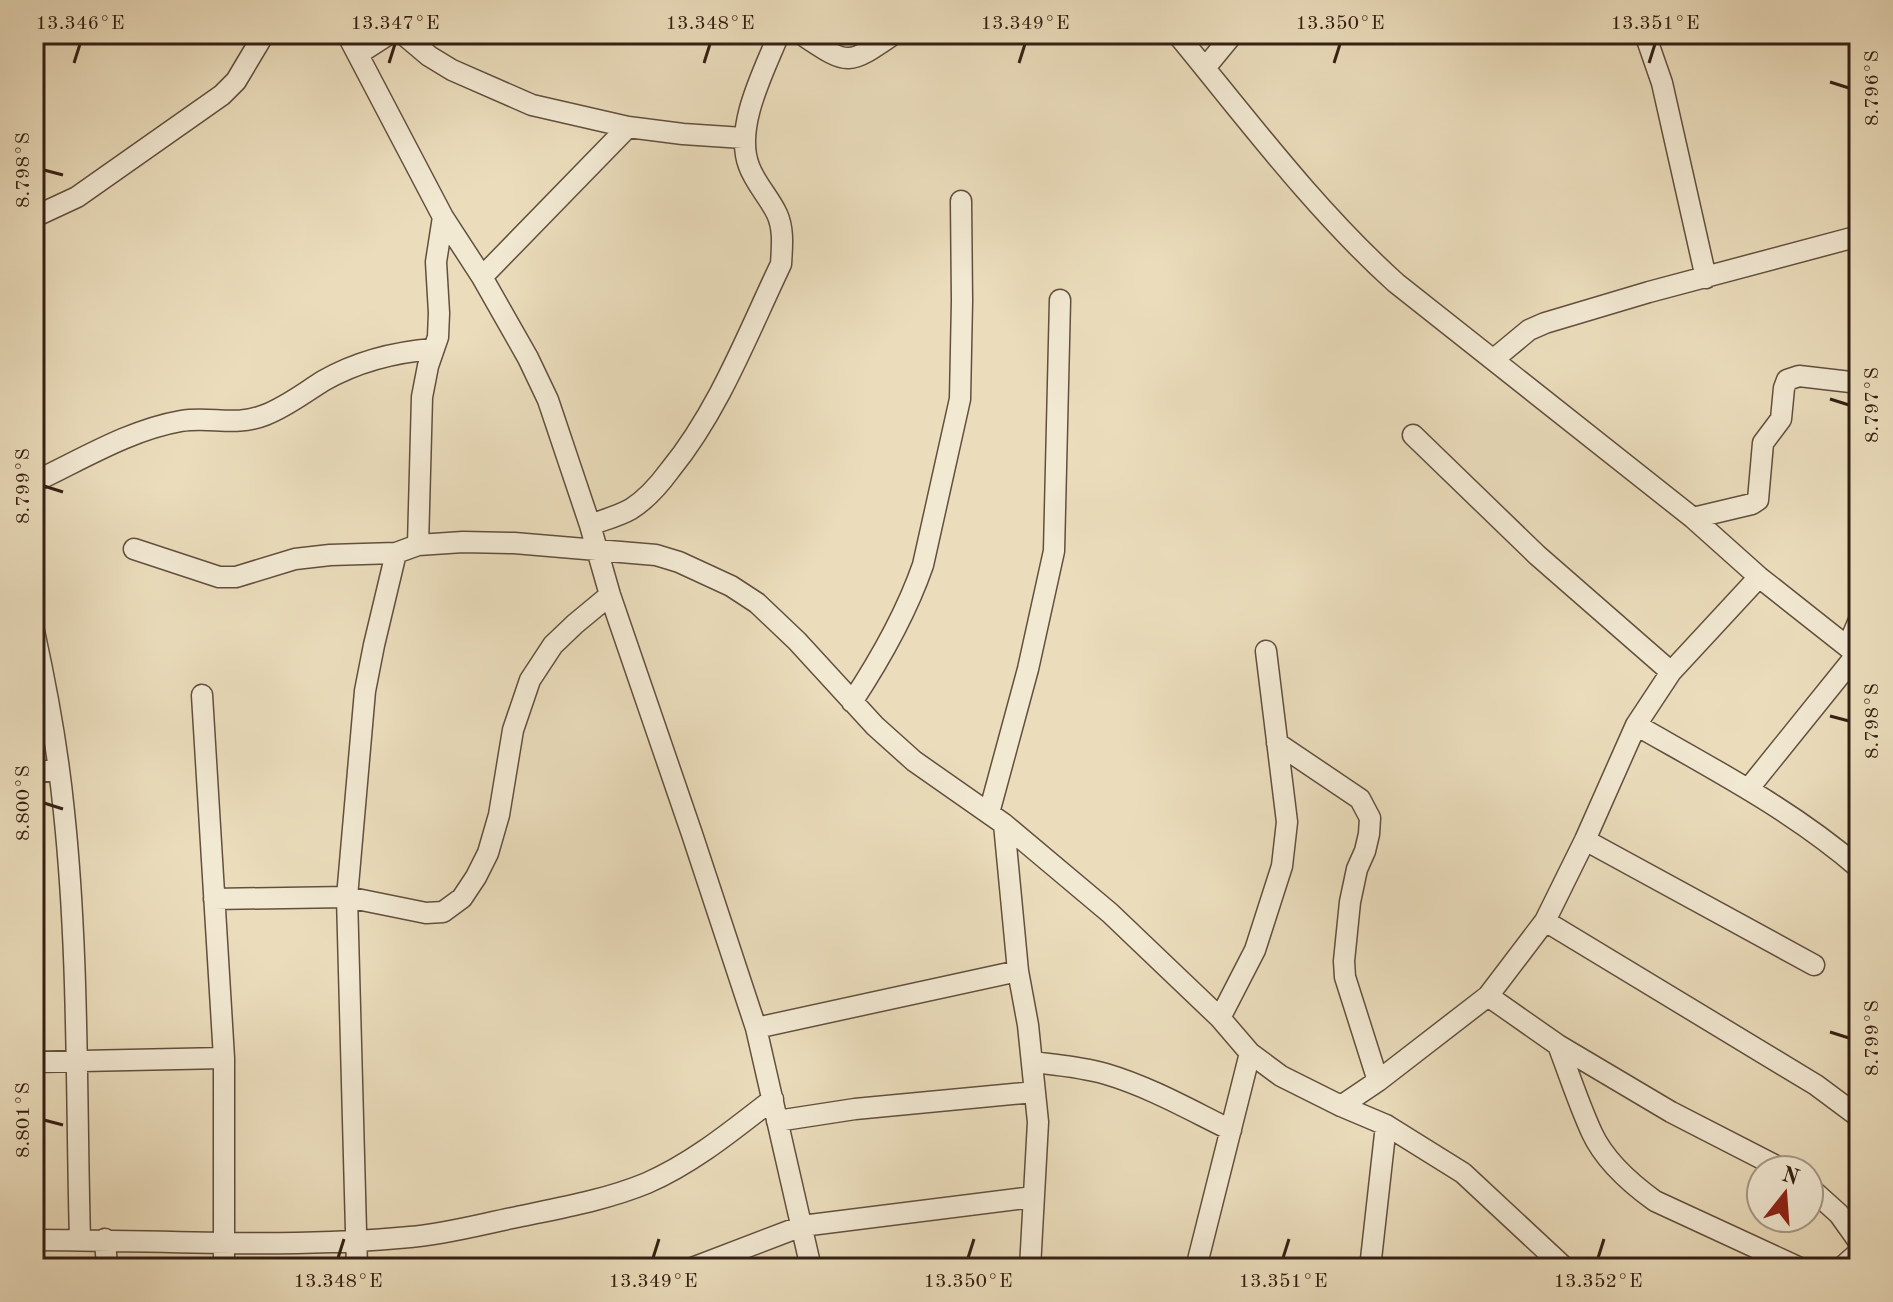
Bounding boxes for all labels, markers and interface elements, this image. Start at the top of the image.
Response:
text: 13.346°E [36,14,125,34]
text: 13.347°E [351,14,440,34]
text: 13.348°E [666,14,755,34]
text: 13.349°E [981,14,1070,34]
text: 13.350°E [1296,14,1385,34]
text: 13.351°E [1611,14,1700,34]
text: 8.796°S [1863,50,1883,126]
text: 8.798°S [14,132,34,208]
text: 8.797°S [1863,367,1883,443]
text: 8.799°S [14,448,34,524]
text: 8.798°S [1863,683,1883,759]
text: 8.800°S [14,765,34,841]
text: 8.799°S [1863,1000,1883,1076]
text: 8.801°S [14,1082,34,1158]
north arrow [1745,1154,1825,1234]
text: N [1779,1164,1802,1190]
text: 13.348°E [294,1272,383,1292]
text: 13.349°E [609,1272,698,1292]
text: 13.350°E [924,1272,1013,1292]
text: 13.351°E [1239,1272,1328,1292]
text: 13.352°E [1554,1272,1643,1292]

